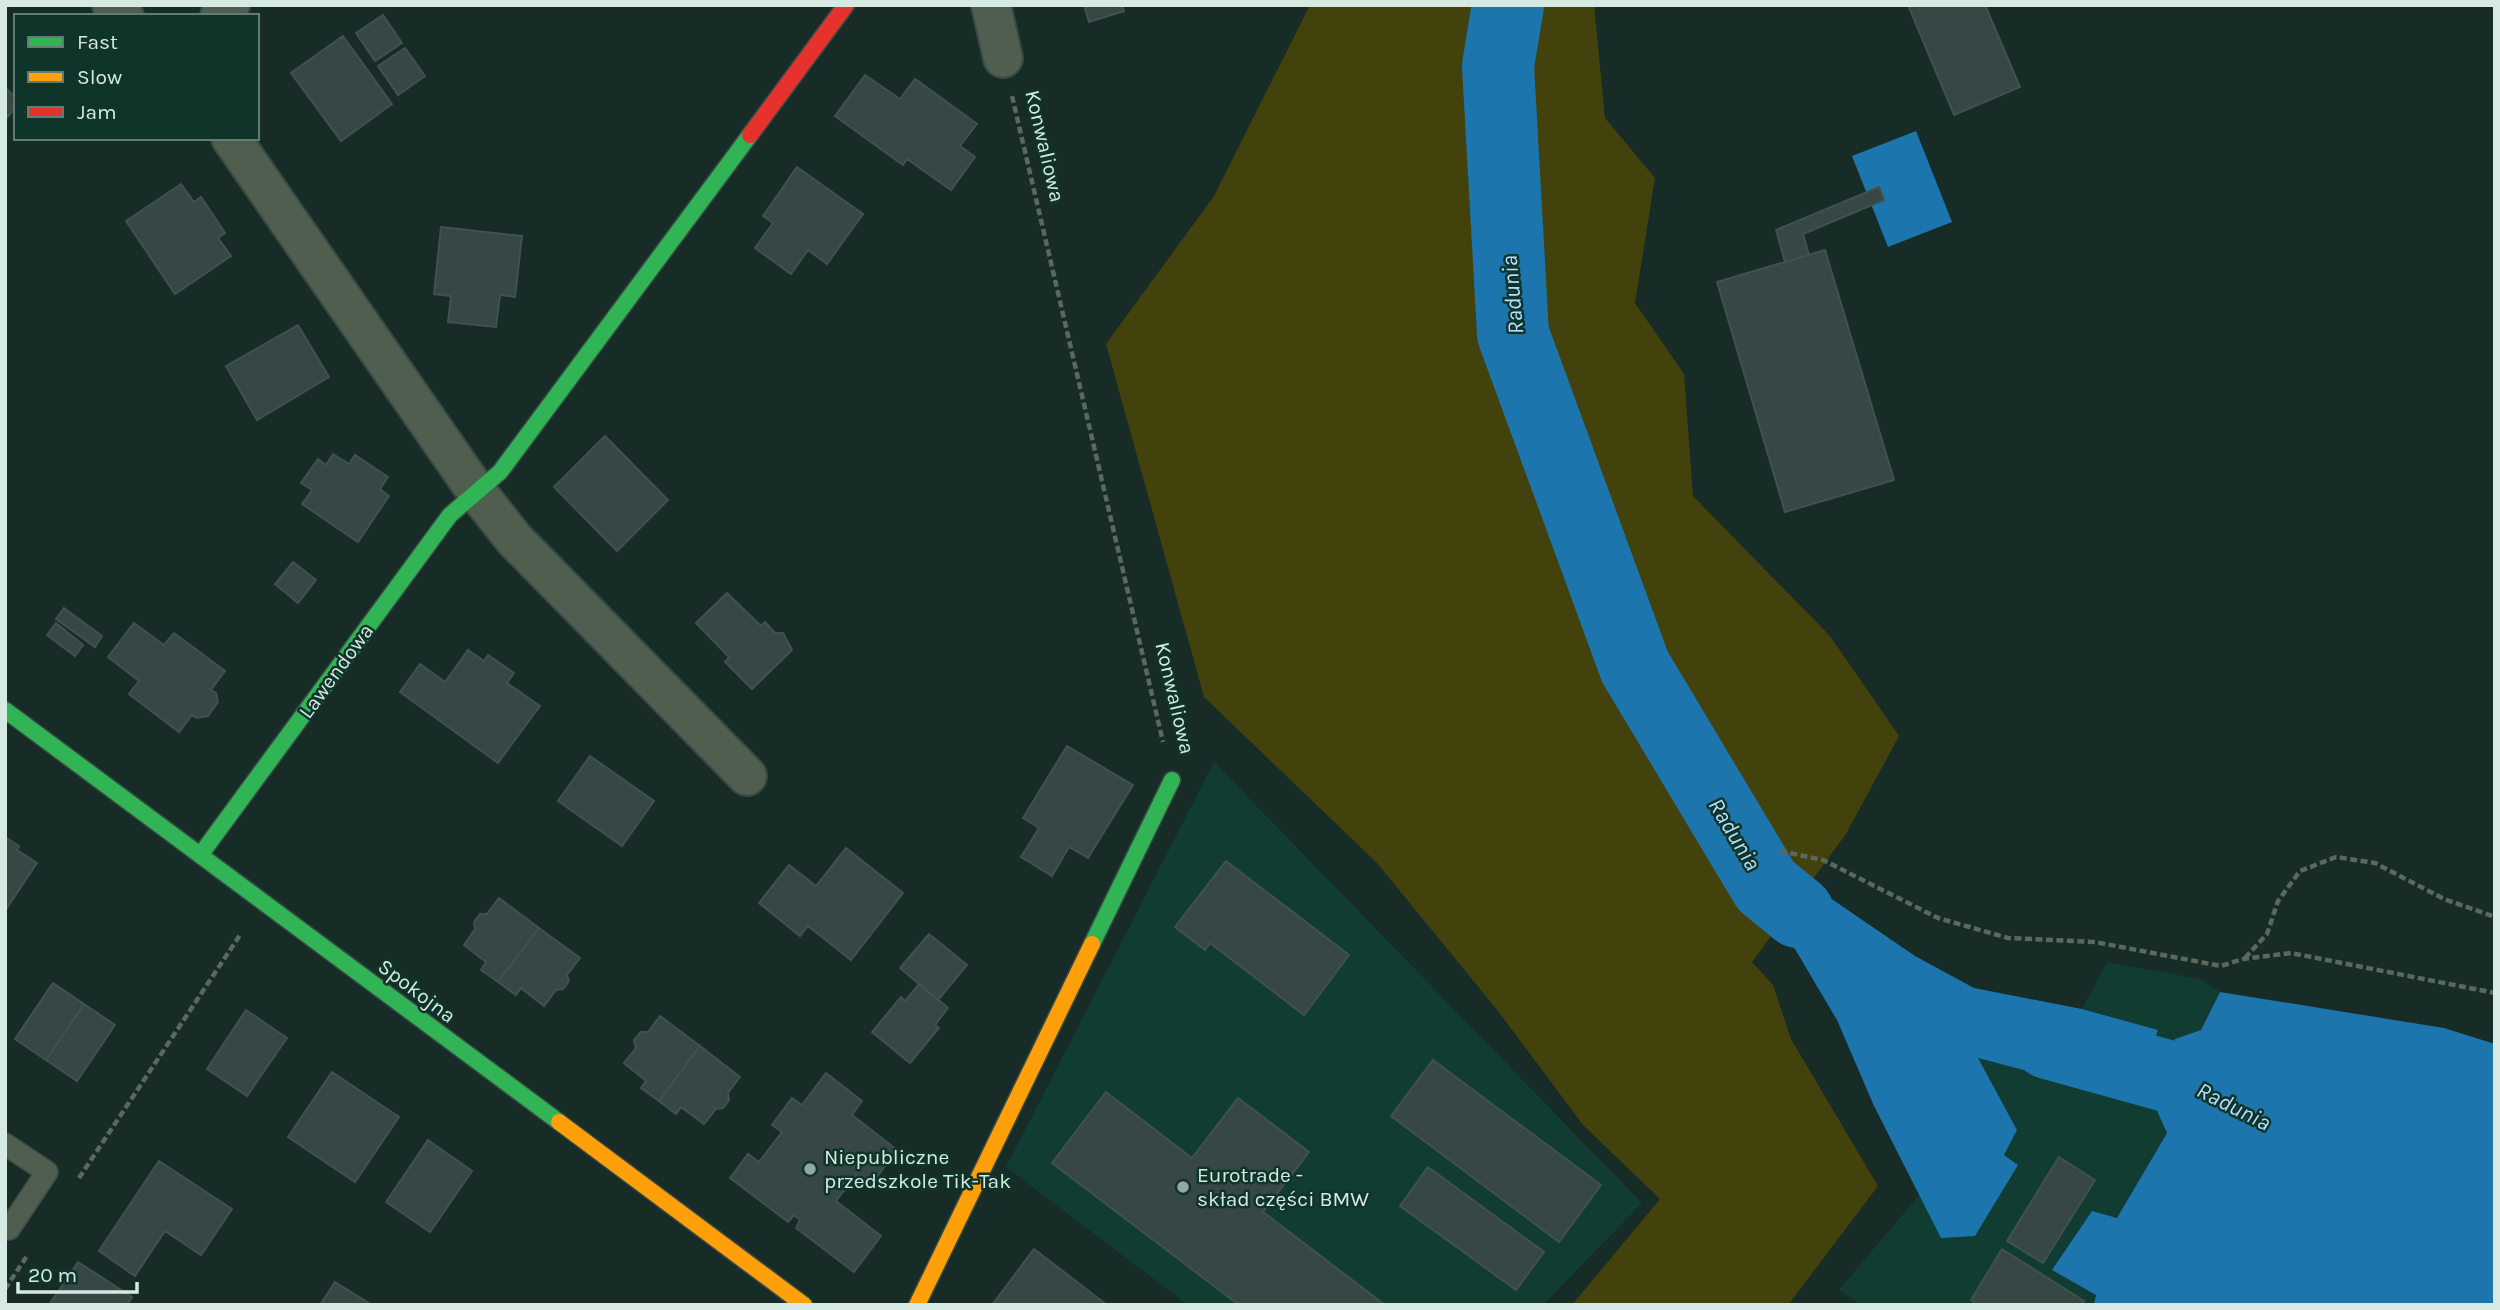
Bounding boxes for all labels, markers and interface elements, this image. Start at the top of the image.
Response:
legend [14,14,259,140]
text: Fast [77,30,118,54]
text: Slow [77,65,122,89]
street label: Konwaliowa [1020,88,1070,204]
text: Jam [77,100,117,124]
water label: Radunia [1496,254,1529,336]
street label: Lawendowa [294,619,378,723]
street label: Konwaliowa [1150,640,1200,756]
water label: Radunia [1703,793,1767,875]
street label: Spokojna [374,954,460,1028]
water label: Radunia [2192,1076,2275,1136]
place label: Niepubliczne przedszkole Tik-Tak [824,1145,1011,1193]
marker: Niepubliczne przedszkole Tik-Tak [802,1161,818,1177]
place label: Eurotrade - skład części BMW [1197,1163,1369,1211]
marker: Eurotrade - skład części BMW [1175,1179,1191,1195]
scale bar [18,1250,136,1294]
text: 20 m [28,1263,77,1287]

